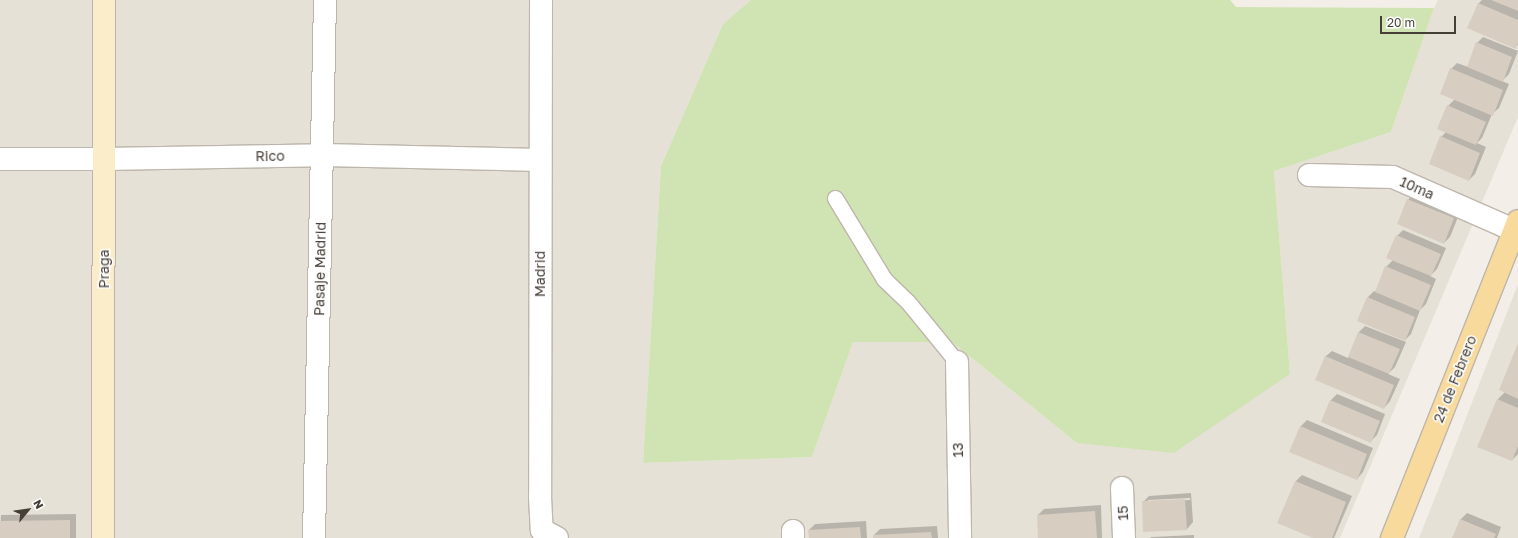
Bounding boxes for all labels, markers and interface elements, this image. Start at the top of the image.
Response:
scale bar [1382,8,1458,34]
text: 20 m [1387,15,1415,30]
street label: Rico [255,147,285,165]
street label: 10ma [1397,173,1437,203]
street label: Pasaje Madrid [311,222,329,316]
street label: Praga [96,250,112,288]
street label: Madrid [532,251,548,297]
street label: 24 de Febrero [1430,333,1480,425]
street label: 13 [949,442,967,458]
north arrow [8,490,48,530]
text: N [31,497,47,511]
street label: 15 [1114,505,1132,521]

